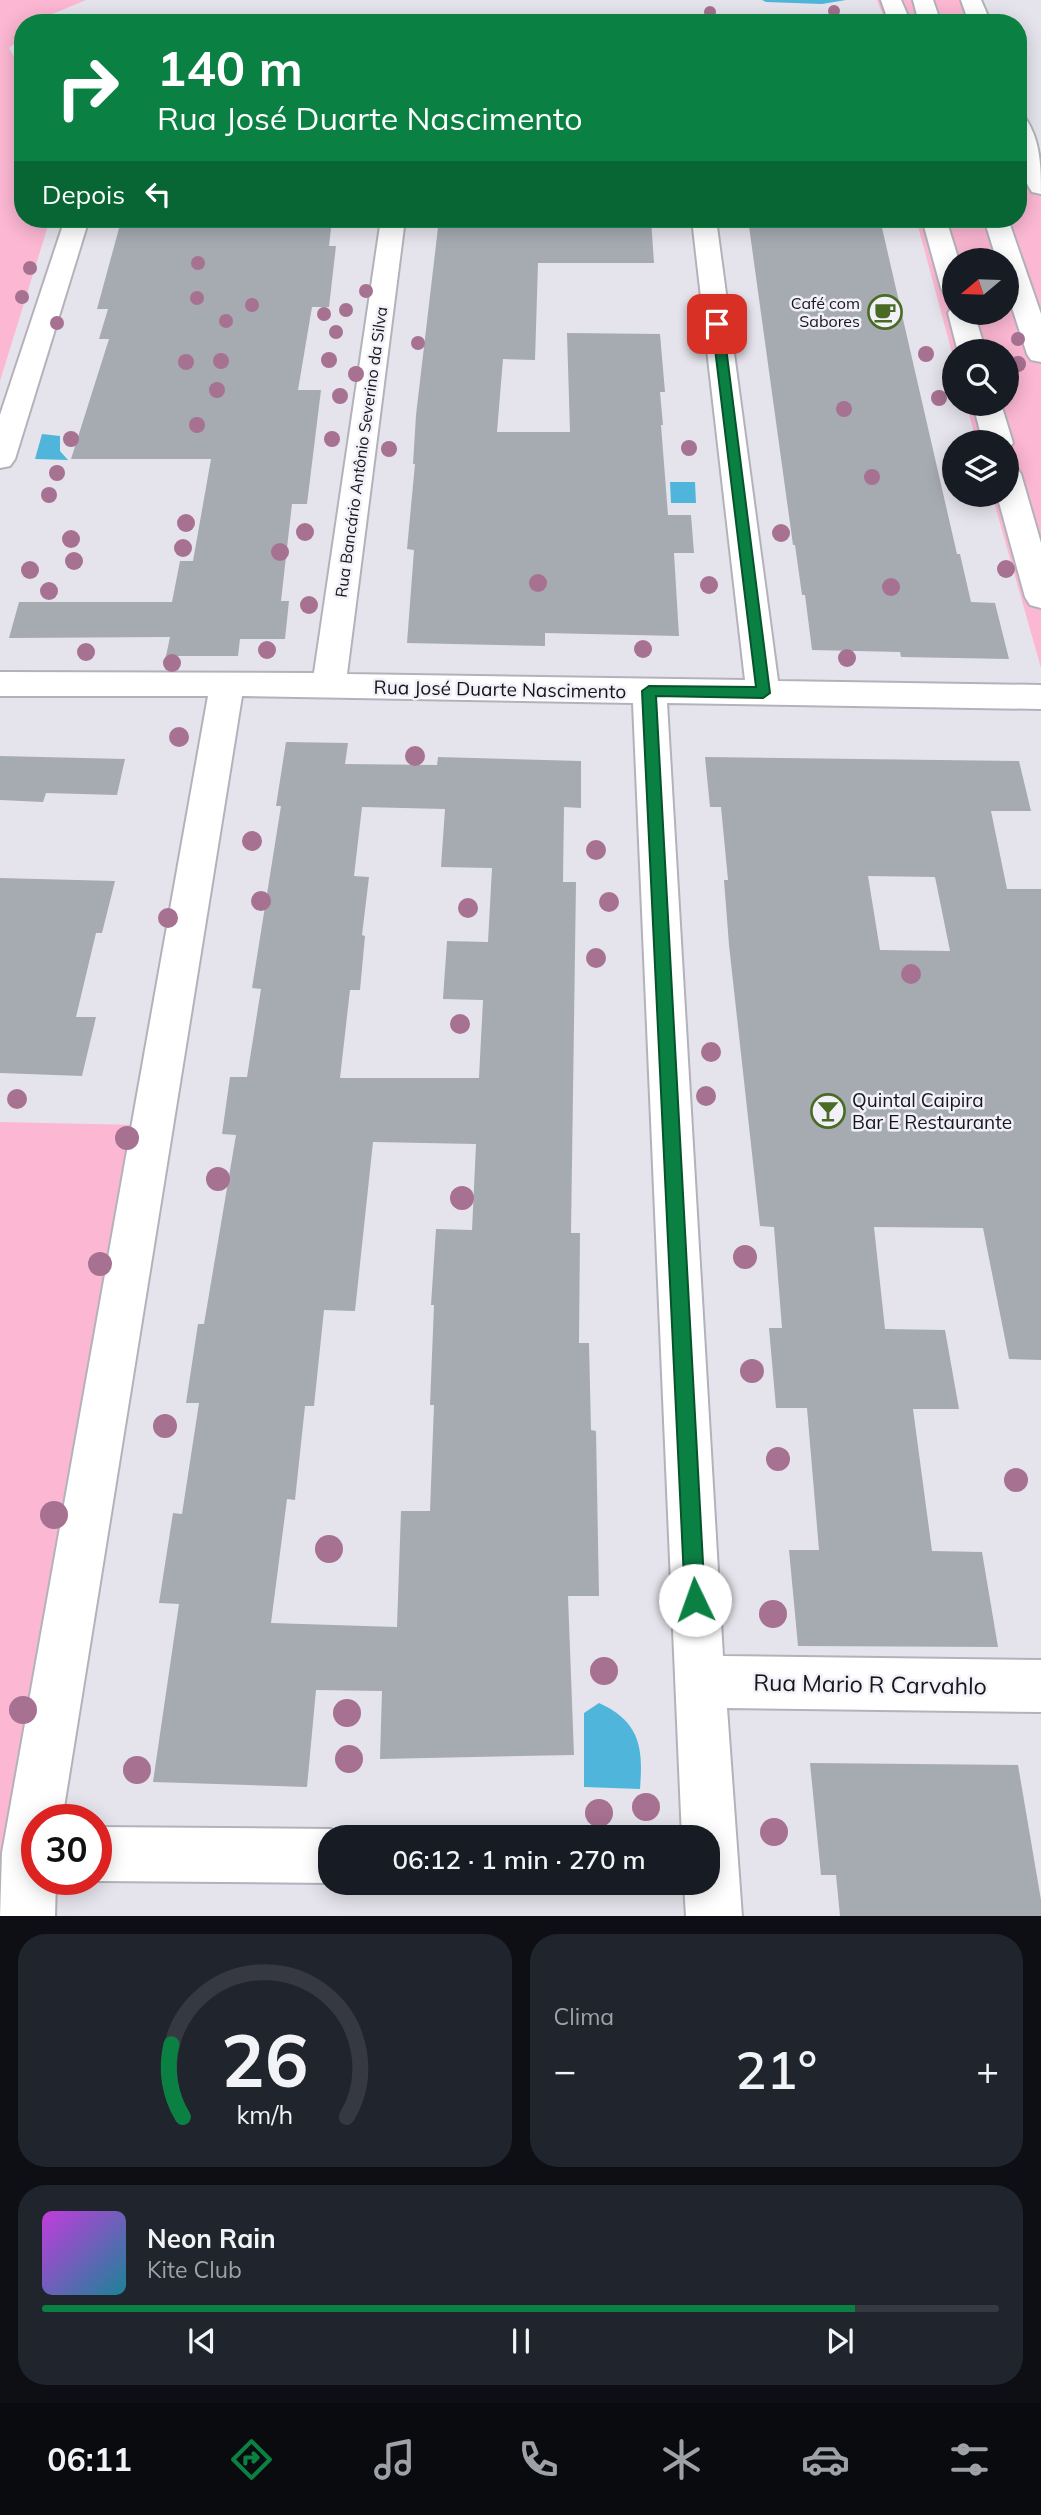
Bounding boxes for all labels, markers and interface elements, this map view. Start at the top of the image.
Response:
text: 140 m [157,37,303,98]
icon: right [42,42,133,133]
text: Rua José Duarte Nascimento [157,98,582,138]
icon: left [139,175,177,213]
text: Depois [42,178,125,211]
north arrow [942,248,1018,326]
map controls [942,248,1019,507]
place label: Café com Sabores [791,293,860,331]
cafe icon: Café com Sabores [866,293,904,331]
pin [687,294,747,354]
street label: Rua Bancário Antônio Severino da Silva [331,305,391,599]
icon: arrive [698,305,736,343]
button: search [942,339,1019,416]
button: layers [942,430,1019,507]
street label: Rua José Duarte Nascimento [374,675,626,703]
place label: Quintal Caipira Bar E Restaurante [852,1088,1012,1134]
bar icon: Quintal Caipira Bar E Restaurante [809,1092,847,1130]
position arrow [658,1563,732,1637]
street label: Rua Mario R Carvahlo [753,1667,987,1701]
speed limit sign: 30 [21,1804,112,1895]
text: 06:12 · 1 min · 270 m [392,1843,646,1876]
text: Clima [554,2002,614,2031]
text: 26 [221,2014,308,2105]
text: 21° [735,2037,817,2102]
text: − [554,2046,576,2094]
text: + [976,2046,999,2094]
text: km/h [236,2098,293,2129]
text: Neon Rain [147,2222,276,2255]
text: Kite Club [147,2255,242,2284]
icon: previous [183,2322,221,2360]
icon: pause [502,2322,540,2360]
icon: next [821,2322,859,2360]
icon: directions [227,2435,276,2484]
icon: music [370,2435,419,2484]
icon: phone [514,2435,563,2484]
icon: climate [657,2435,706,2484]
icon: car [801,2435,850,2484]
icon: filters [945,2435,994,2484]
text: 06:11 [47,2439,132,2479]

